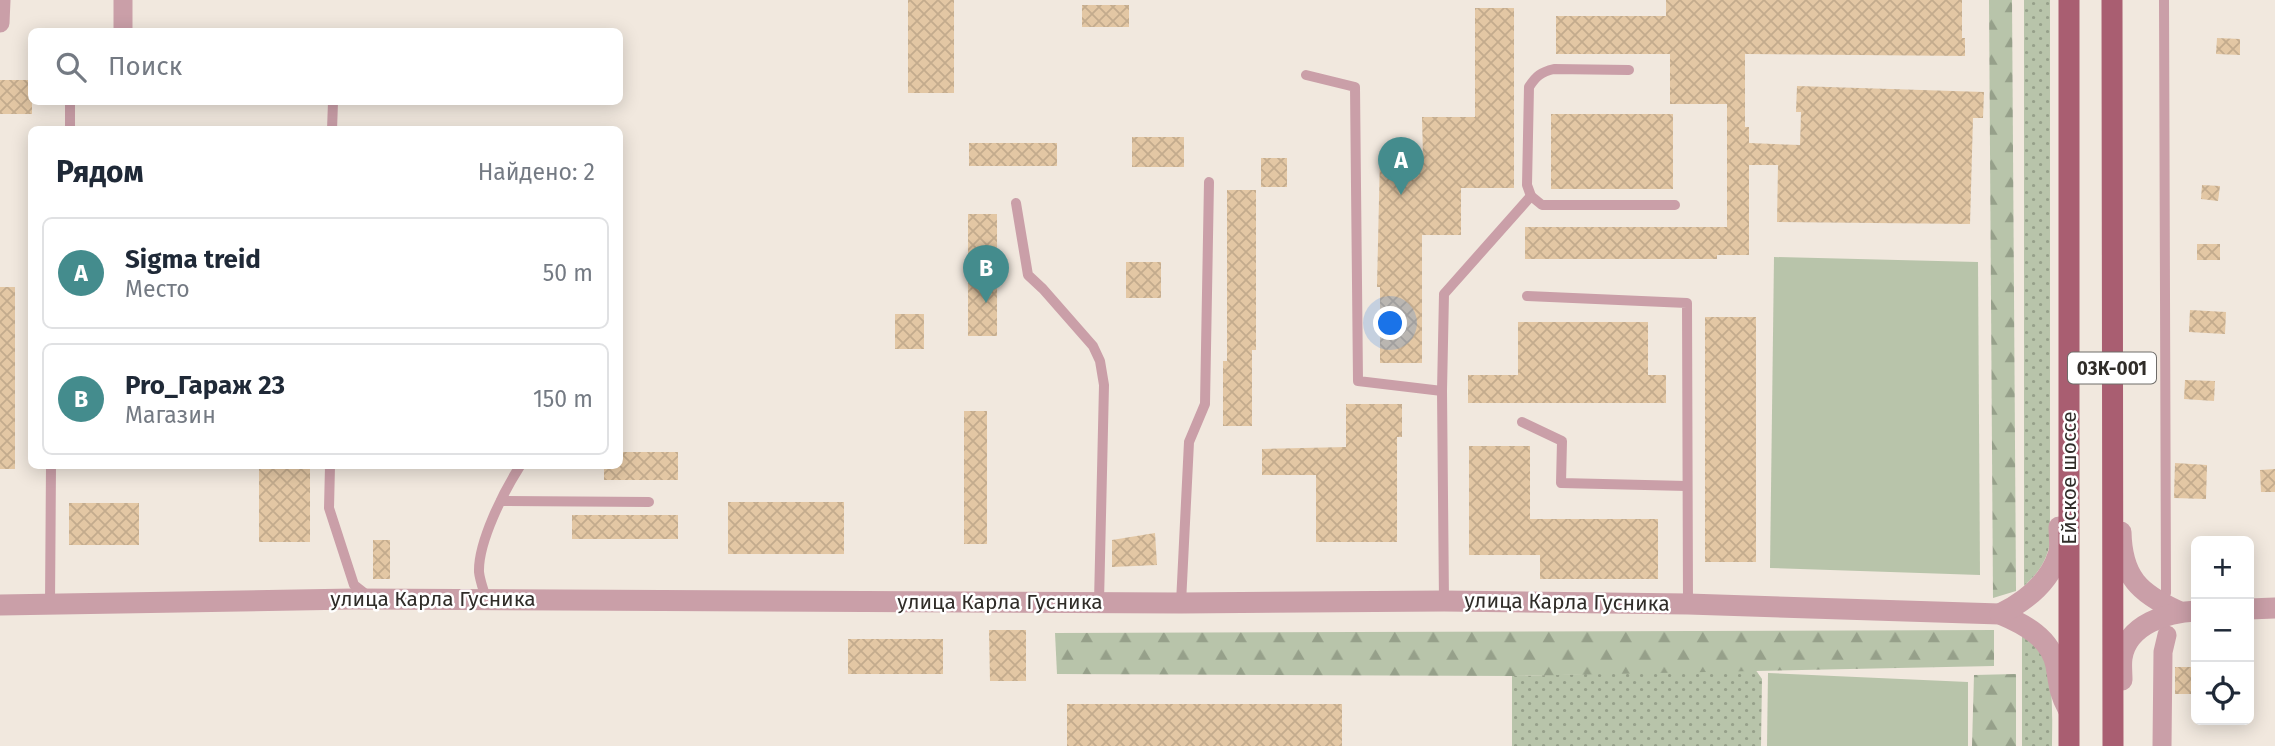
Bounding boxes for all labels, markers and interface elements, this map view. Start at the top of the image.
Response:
search box [28,28,623,105]
icon: search [52,48,90,86]
text: Поиск [108,51,182,82]
pin: A [1378,137,1424,195]
text: Рядом [56,154,144,190]
text: Найдено: 2 [478,158,595,186]
text: Sigma treid [125,244,261,275]
pin: B [963,245,1009,303]
text: A [74,259,88,287]
text: 50 m [543,259,593,287]
text: Место [125,275,190,303]
your location [1373,306,1407,340]
road number: 03К-001 [2068,352,2156,384]
text: Pro_Гараж 23 [125,370,285,401]
text: B [74,385,88,413]
text: 150 m [533,385,593,413]
text: Магазин [125,401,216,429]
street label: Ейское шоссе [2056,411,2082,545]
map controls [2191,536,2254,725]
button: + [2191,536,2254,599]
street label: улица Карла Гусника [330,586,536,612]
street label: улица Карла Гусника [1464,587,1670,617]
street label: улица Карла Гусника [897,589,1103,615]
button: − [2191,599,2254,662]
button: locate [2191,662,2254,725]

